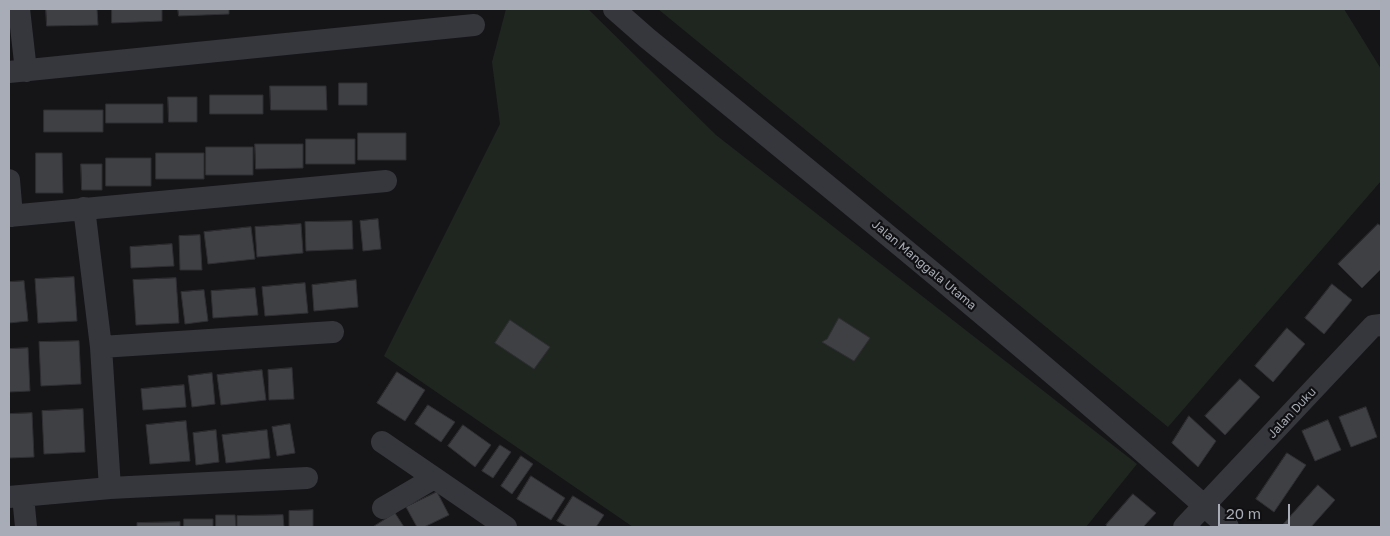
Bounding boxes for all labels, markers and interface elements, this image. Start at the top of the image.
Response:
street label: Jalan Manggala Utama [869,217,979,313]
street label: Jalan Duku [1265,385,1319,441]
scale bar [1220,494,1292,526]
text: 20 m [1226,504,1261,522]

